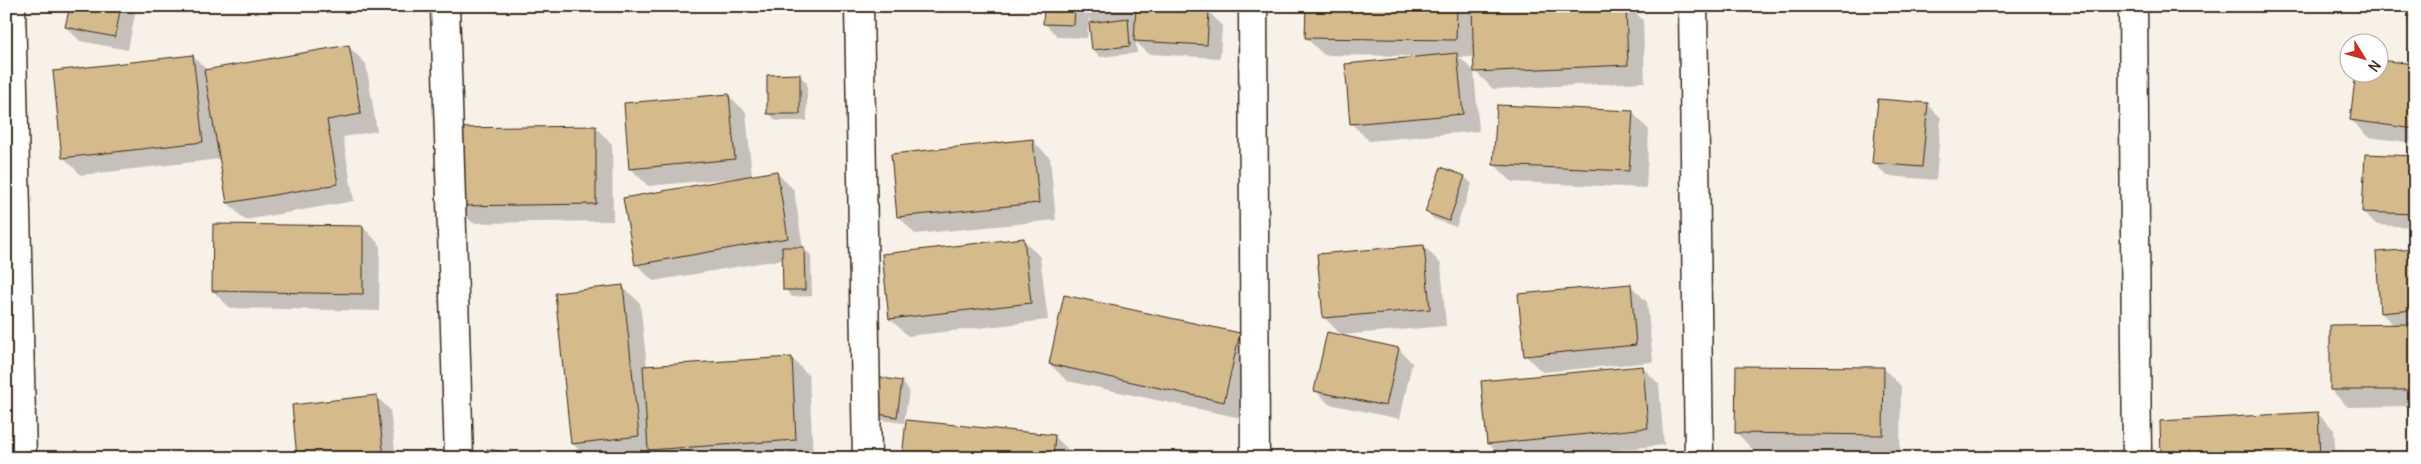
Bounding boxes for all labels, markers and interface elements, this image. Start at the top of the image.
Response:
north arrow [2338,32,2388,82]
text: N [2364,57,2384,75]

